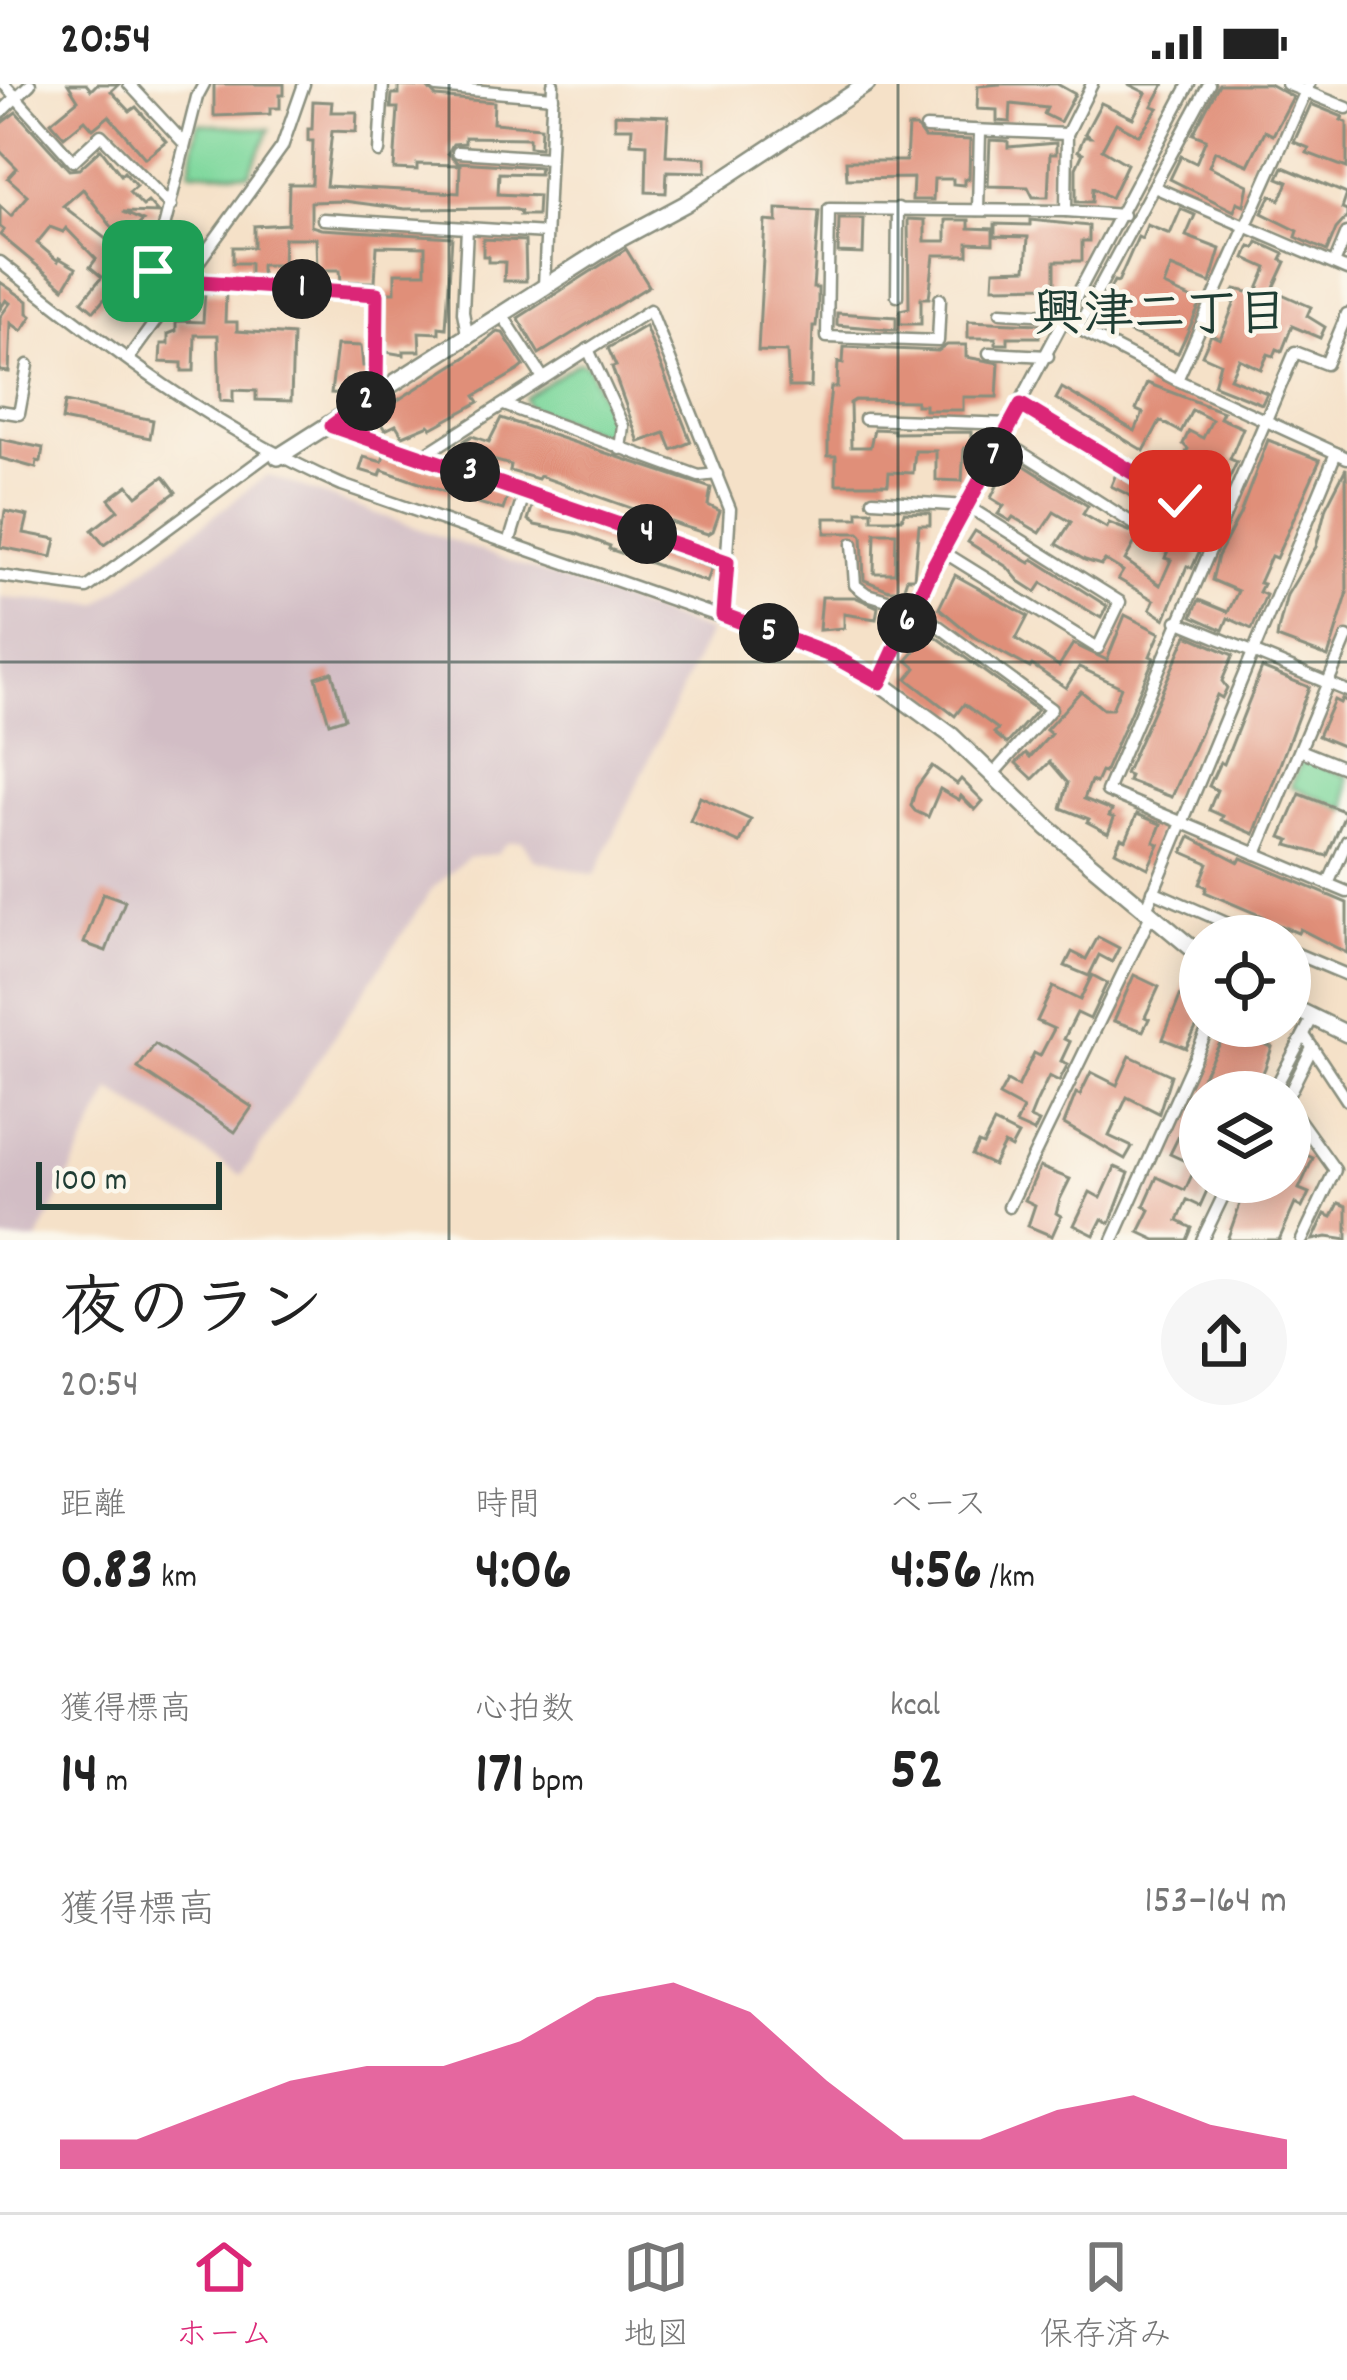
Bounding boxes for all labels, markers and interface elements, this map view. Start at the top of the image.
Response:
text: 20:54 [60,10,151,74]
pin [102,220,204,322]
icon: arrive [120,238,186,304]
pin: 1 [272,259,332,319]
text: 1 [298,265,306,312]
district label: 興津二丁目 [1032,283,1288,355]
pin: 2 [336,371,396,431]
text: 2 [359,377,373,424]
pin: 7 [963,427,1023,487]
text: 7 [987,433,999,480]
pin: 3 [440,442,500,502]
text: 3 [463,448,477,495]
pin [1129,450,1231,552]
icon: check [1147,468,1213,534]
pin: 4 [617,504,677,564]
text: 4 [640,510,654,557]
pin: 6 [877,593,937,653]
text: 6 [899,599,915,646]
pin: 5 [739,603,799,663]
text: 5 [761,609,777,656]
map controls [1179,915,1311,1203]
button: locate [1179,915,1311,1047]
button: layers [1179,1071,1311,1203]
scale bar [36,1156,222,1209]
text: 100 m [54,1159,127,1206]
text: 夜のラン [60,1268,324,1362]
button: share [1161,1279,1287,1405]
text: 20:54 [60,1360,139,1415]
text: 距離 [60,1484,126,1531]
text: 時間 [475,1484,541,1531]
text: ペース [890,1484,987,1531]
text: 0.83 [60,1531,153,1617]
text: 4:06 [475,1531,572,1617]
text: 4:56 [890,1531,982,1617]
text: km [153,1556,197,1603]
text: /km [982,1556,1035,1603]
text: kcal [890,1684,940,1731]
text: 獲得標高 [60,1688,192,1735]
text: 心拍数 [475,1688,574,1735]
text: 52 [890,1731,944,1817]
text: 14 [60,1735,98,1821]
text: 171 [475,1735,524,1821]
text: m [98,1760,128,1807]
text: bpm [524,1760,584,1807]
text: 153–164 m [1144,1876,1287,1931]
text: 獲得標高 [60,1886,216,1941]
tab: ホーム [175,2234,273,2361]
tab: 地図 [623,2234,689,2361]
tab: 保存済み [1040,2234,1172,2361]

